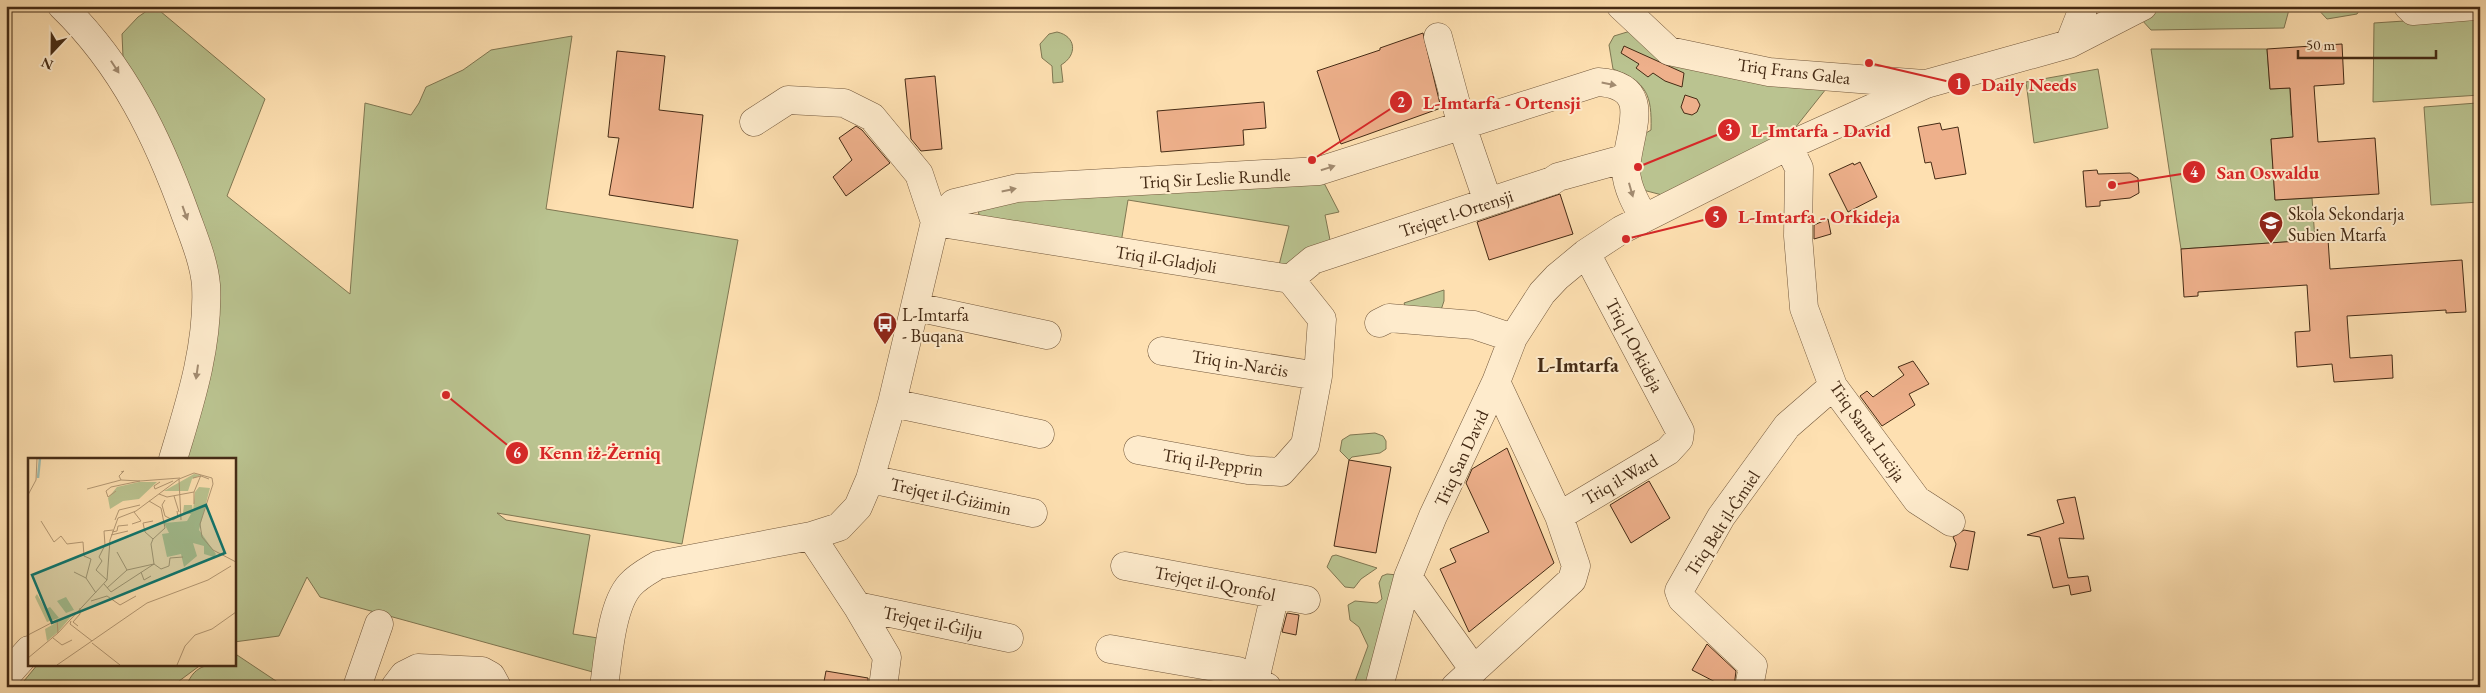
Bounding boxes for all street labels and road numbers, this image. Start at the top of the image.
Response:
street label: Triq Frans Galea [1736,53,1853,89]
street label: Triq Sir Leslie Rundle [1139,163,1291,193]
street label: Trejqet l-Ortensji [1396,184,1516,242]
street label: Triq il-Gladjoli [1114,240,1219,278]
street label: Triq l-Orkideja [1601,294,1670,397]
street label: Triq in-Narċis [1190,344,1290,382]
street label: Triq Santa Luċija [1825,376,1912,487]
street label: Triq San David [1429,405,1494,510]
street label: Triq il-Pepprin [1161,443,1266,481]
street label: Triq il-Ward [1578,448,1662,510]
street label: Triq Belt il-Ġmiel [1679,466,1765,580]
street label: Trejqet il-Ġiżimin [888,472,1014,520]
street label: Trejqet il-Qronfol [1152,560,1278,606]
street label: Trejqet il-Ġilju [881,600,986,644]

